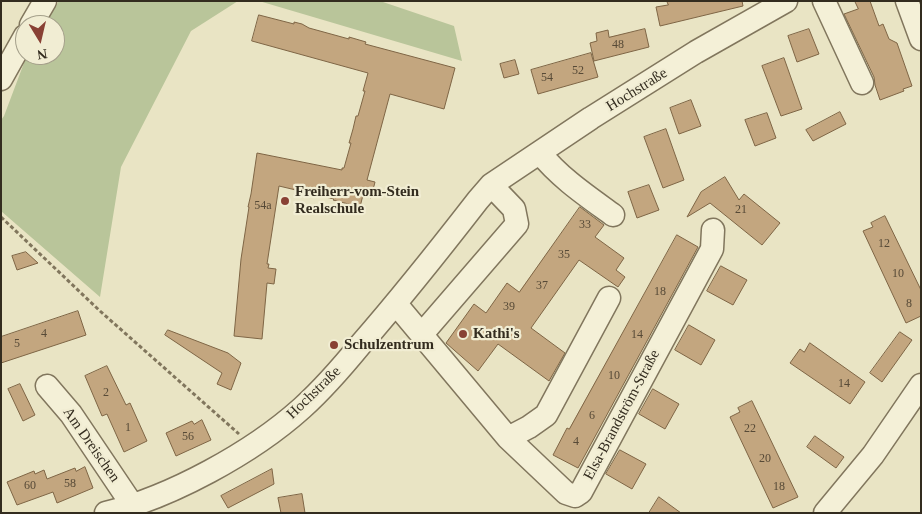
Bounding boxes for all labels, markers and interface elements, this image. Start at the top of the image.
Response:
north arrow [15,15,65,65]
house number: 48 [612,38,624,52]
text: N [36,46,48,63]
house number: 52 [572,64,584,78]
street label: Hochstraße [603,64,671,116]
house number: 54 [541,71,553,85]
place label: Freiherr-vom-Stein Realschule [295,183,419,218]
marker: Freiherr-vom-Stein Realschule [279,195,291,207]
house number: 54a [254,199,272,213]
house number: 21 [735,203,747,217]
house number: 33 [579,218,591,232]
house number: 12 [878,237,890,251]
house number: 35 [558,248,570,262]
house number: 10 [892,267,904,281]
house number: 37 [536,279,548,293]
house number: 18 [654,285,666,299]
house number: 8 [906,297,912,311]
house number: 39 [503,300,515,314]
place label: Kathi's [473,325,520,343]
house number: 4 [41,327,47,341]
marker: Kathi's [457,328,469,340]
house number: 14 [631,328,643,342]
place label: Schulzentrum [344,336,434,354]
house number: 5 [14,337,20,351]
marker: Schulzentrum [328,339,340,351]
street label: Elsa-Brandström-Straße [580,347,664,483]
street label: Hochstraße [283,363,345,423]
house number: 10 [608,369,620,383]
house number: 14 [838,377,850,391]
house number: 2 [103,386,109,400]
street label: Am Dreischen [59,404,123,486]
house number: 6 [589,409,595,423]
house number: 1 [125,421,131,435]
house number: 22 [744,422,756,436]
house number: 56 [182,430,194,444]
house number: 4 [573,435,579,449]
house number: 20 [759,452,771,466]
house number: 58 [64,477,76,491]
house number: 60 [24,479,36,493]
house number: 18 [773,480,785,494]

